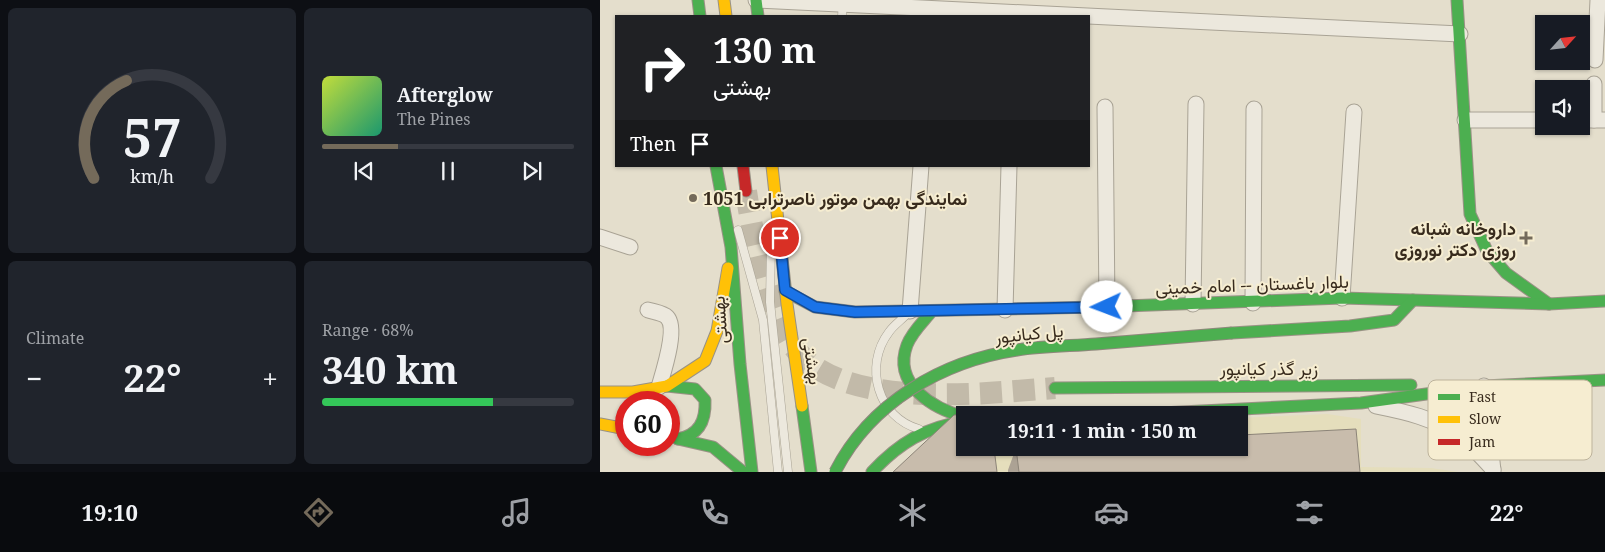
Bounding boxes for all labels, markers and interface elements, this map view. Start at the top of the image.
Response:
north arrow [1535,15,1590,70]
map controls [1535,15,1590,135]
text: 130 m [713,26,816,73]
icon: right [630,35,695,100]
text: بهشتى [713,71,771,101]
button: sound [1535,80,1590,135]
text: Afterglow [397,82,493,108]
text: 57 [123,101,181,172]
text: The Pines [397,108,471,130]
icon: arrive [686,130,714,158]
text: Then [630,131,676,157]
icon: previous [350,157,378,185]
icon: pause [434,157,462,185]
icon: next [518,157,546,185]
text: km/h [130,164,174,188]
place label: نمایندگی بهمن موتور ناصرترابی 1051 [703,186,967,210]
marker: نمایندگی بهمن موتور ناصرترابی 1051 [687,192,699,204]
place label: داروخانه شبانه روزی دکتر نوروزی [1394,216,1516,261]
pin [759,217,801,259]
icon: arrive [766,224,794,252]
marker: داروخانه شبانه روزی دکتر نوروزی [1520,232,1532,244]
street label: بلوار باغستان -- امام خمینی [1155,269,1349,300]
position arrow [1080,280,1132,332]
street label: بهشتی [705,295,733,345]
street label: پل کیانپور [992,317,1065,350]
text: Range · 68% [322,319,414,341]
text: Climate [26,327,84,349]
street label: بهشتى [798,336,828,386]
text: 340 km [322,343,458,395]
text: 22° [123,351,181,403]
street label: زیر گذر کیانپور [1219,356,1318,381]
text: − [26,359,42,397]
text: + [262,359,278,397]
legend [1428,380,1592,460]
text: Fast [1469,387,1496,406]
speed limit sign: 60 [615,391,680,456]
text: Slow [1469,409,1502,428]
text: 19:11 · 1 min · 150 m [1007,418,1197,444]
text: Jam [1468,432,1495,451]
icon: directions [301,495,336,530]
icon: music [499,495,534,530]
icon: phone [697,495,732,530]
icon: climate [895,495,930,530]
icon: car [1094,495,1129,530]
icon: filters [1292,495,1327,530]
text: 19:10 [82,497,138,527]
text: 22° [1490,497,1523,527]

